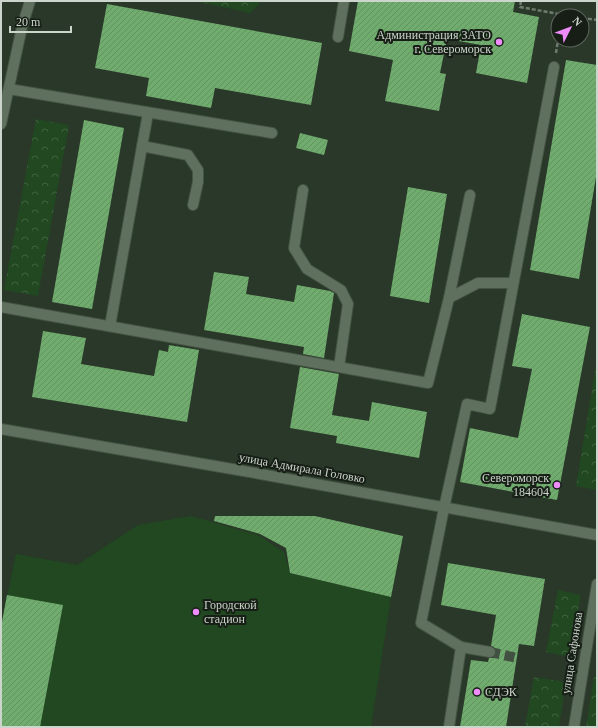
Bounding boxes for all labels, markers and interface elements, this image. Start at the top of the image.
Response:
scale bar [10,8,71,34]
north arrow [550,8,590,48]
text: N [570,14,585,28]
text: 20 m [16,15,41,29]
place label: Администрация ЗАТО г. Североморск [377,28,491,56]
marker: Администрация ЗАТО г. Североморск [494,37,504,47]
street label: улица Адмирала Головко [238,450,366,486]
place label: Североморск 184604 [482,471,549,499]
marker: Североморск 184604 [552,480,562,490]
place label: Городской стадион [204,598,257,626]
marker: Городской стадион [191,607,201,617]
street label: улица Сафонова [559,610,586,695]
place label: СДЭК [485,685,518,699]
marker: СДЭК [472,687,482,697]

